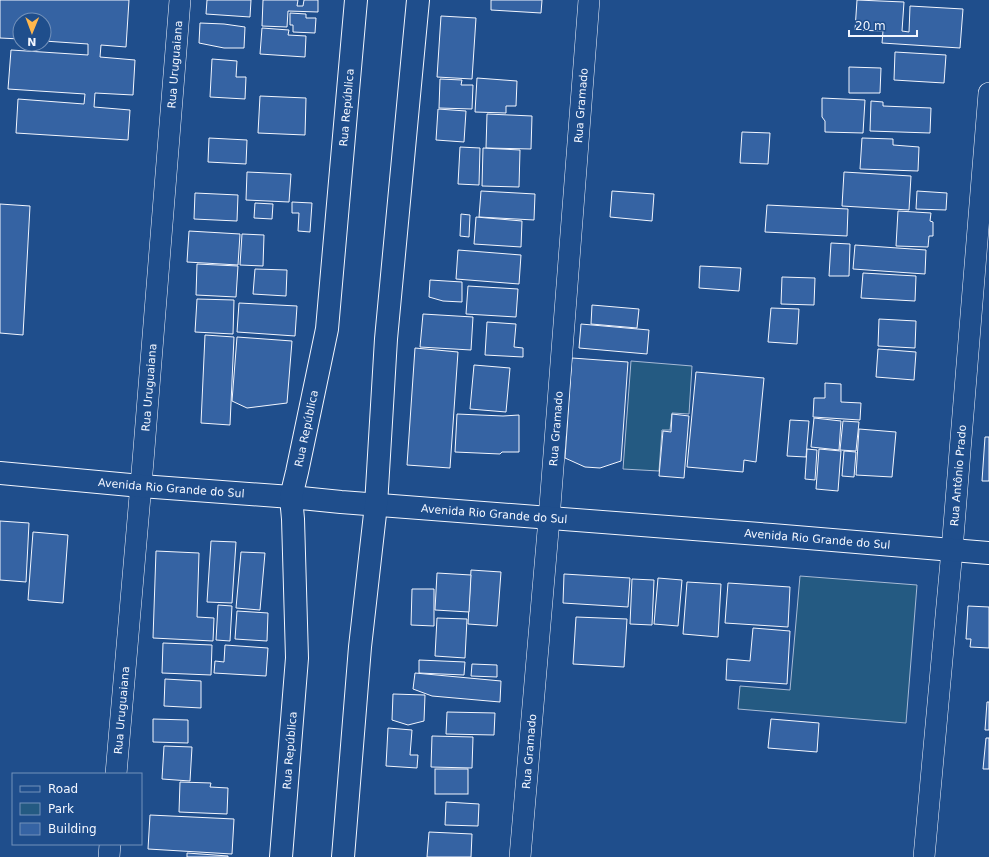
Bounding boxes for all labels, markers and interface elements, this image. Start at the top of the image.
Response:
north arrow [12,12,52,52]
scale bar [849,12,917,38]
text: 20 m [855,19,886,33]
street label: Rua Uruguaiana [165,20,185,109]
text: N [27,35,37,48]
street label: Rua Gramado [572,67,591,144]
street label: Rua República [337,68,357,147]
street label: Rua Uruguaiana [139,343,159,432]
street label: Rua República [292,389,321,468]
street label: Rua Gramado [547,390,566,467]
street label: Rua Antônio Prado [948,424,969,527]
street label: Avenida Rio Grande do Sul [98,476,245,501]
street label: Avenida Rio Grande do Sul [421,502,568,526]
street label: Avenida Rio Grande do Sul [744,527,891,552]
street label: Rua Uruguaiana [112,666,132,755]
street label: Rua República [280,711,300,790]
street label: Rua Gramado [520,713,539,790]
legend [12,773,142,845]
text: Road [48,782,78,796]
text: Park [48,802,74,816]
text: Building [48,822,97,836]

